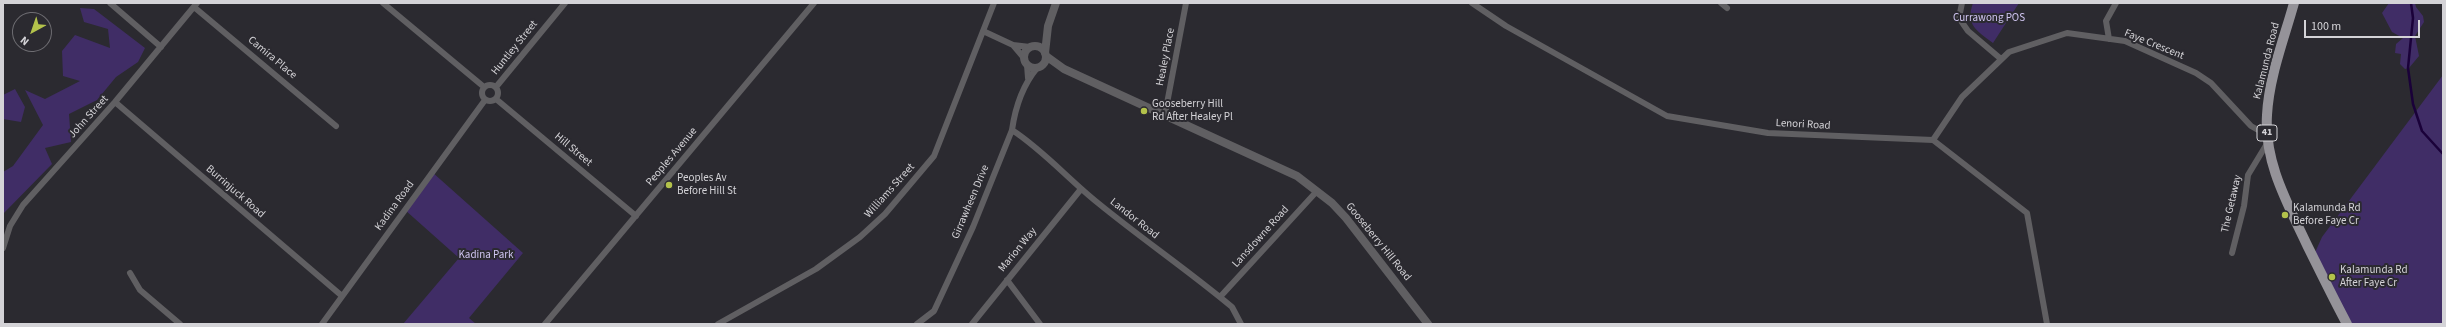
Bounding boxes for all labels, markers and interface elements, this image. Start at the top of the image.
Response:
north arrow [12,12,52,52]
park label: Currawong POS [1953,12,2025,26]
scale bar [2306,12,2422,38]
street label: Huntley Street [489,18,541,78]
text: 100 m [2311,18,2341,35]
street label: Kalamunda Road [2251,21,2283,101]
street label: Healey Place [1154,27,1178,87]
street label: Faye Crescent [2122,27,2186,63]
text: N [17,33,32,49]
street label: Camira Place [245,34,299,82]
street label: John Street [66,93,112,141]
place label: Gooseberry Hill Rd After Healey Pl [1152,98,1233,124]
marker: Gooseberry Hill Rd After Healey Pl [1139,106,1149,116]
street label: Lenori Road [1775,117,1831,133]
street label: Peoples Avenue [644,125,700,189]
road number: 41 [2257,125,2277,141]
street label: Hill Street [551,130,595,170]
street label: Williams Street [862,161,918,221]
street label: Burrinjuck Road [203,163,267,221]
street label: Girrawheen Drive [949,163,993,241]
place label: Peoples Av Before Hill St [677,172,736,198]
street label: The Getaway [2219,174,2245,234]
street label: Kadina Road [373,179,417,233]
marker: Peoples Av Before Hill St [664,180,674,190]
street label: Landor Road [1107,196,1161,242]
street label: Gooseberry Hill Road [1342,200,1414,284]
place label: Kalamunda Rd Before Faye Cr [2293,202,2360,228]
street label: Lansdowne Road [1230,203,1292,271]
marker: Kalamunda Rd Before Faye Cr [2280,210,2290,220]
street label: Marion Way [996,225,1040,275]
park label: Kadina Park [458,249,514,263]
place label: Kalamunda Rd After Faye Cr [2340,264,2407,290]
marker: Kalamunda Rd After Faye Cr [2327,272,2337,282]

